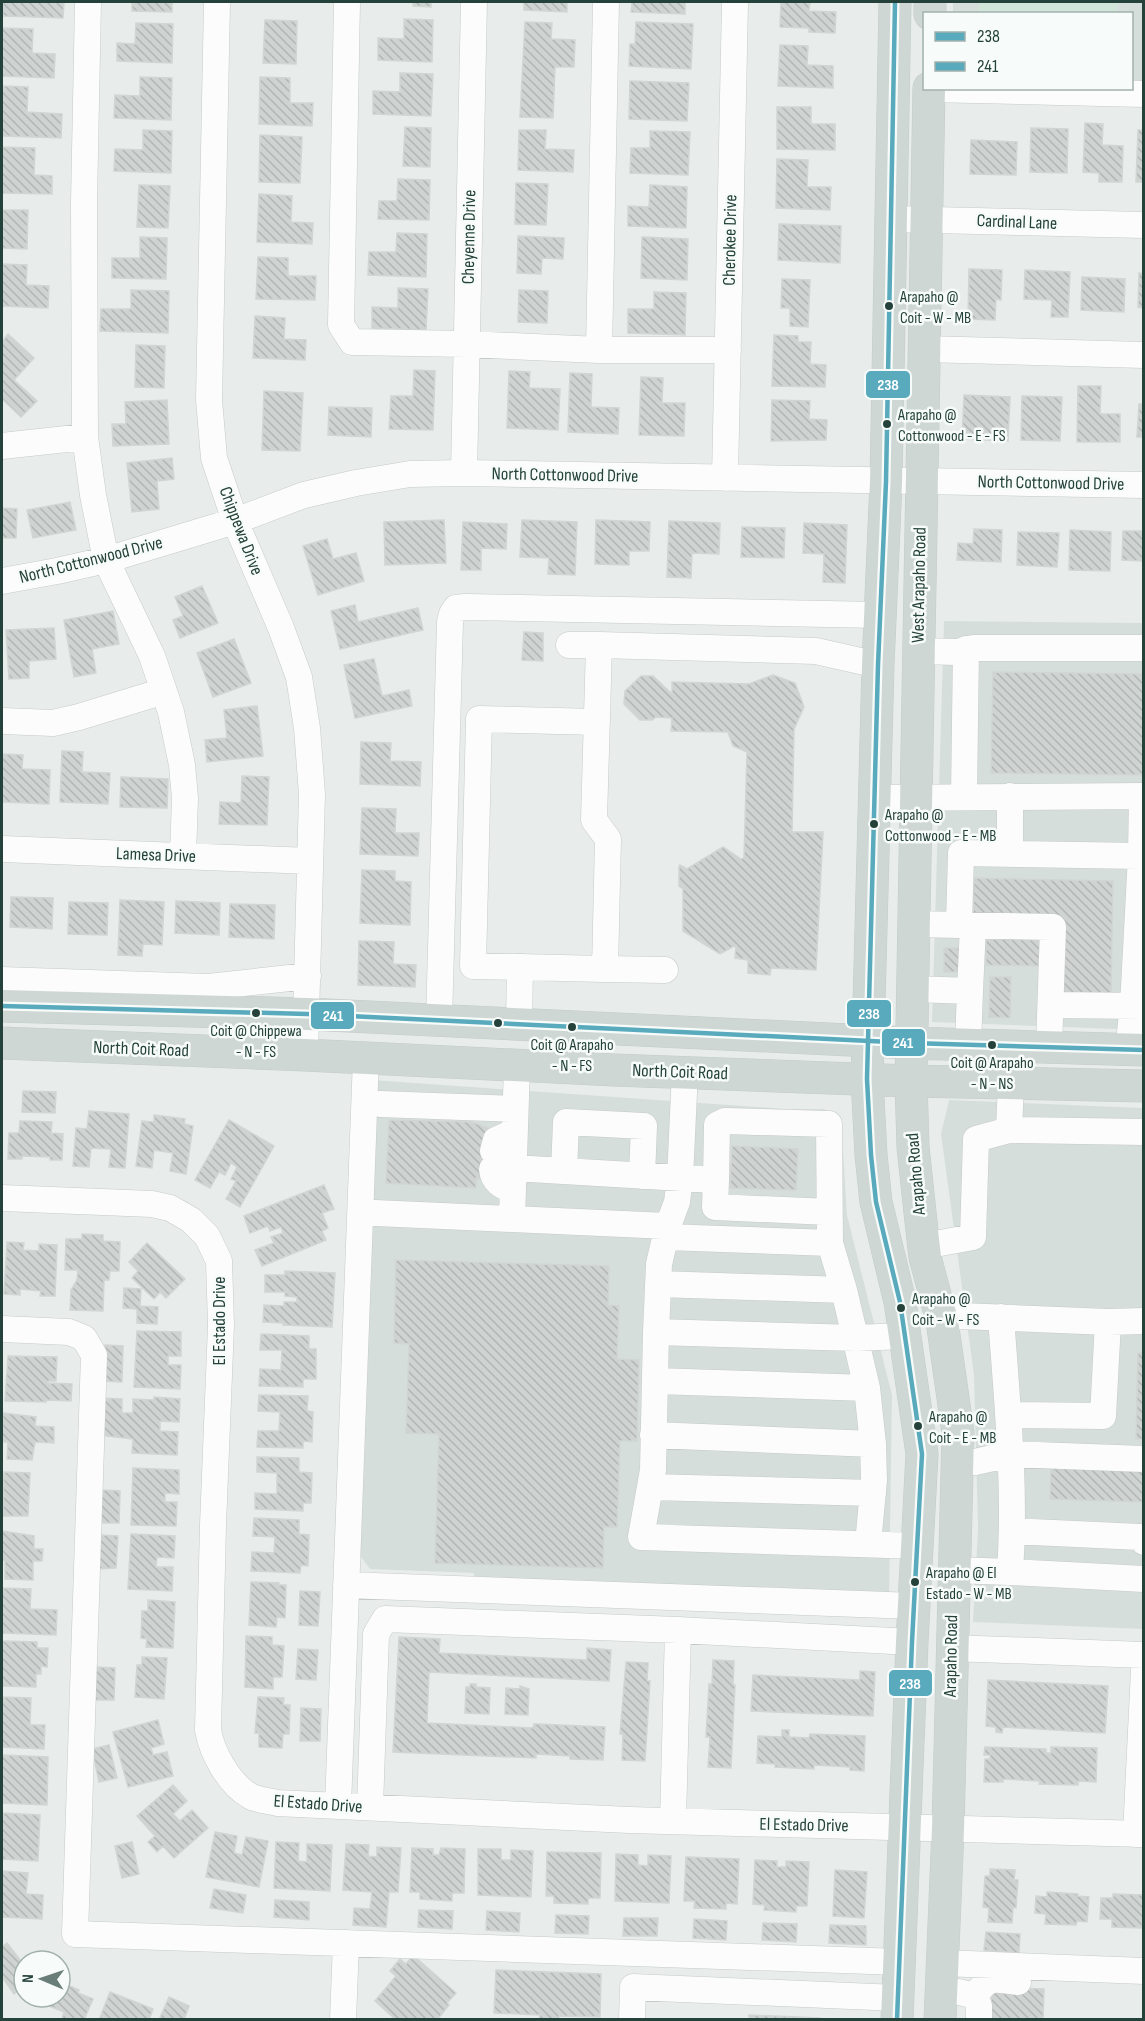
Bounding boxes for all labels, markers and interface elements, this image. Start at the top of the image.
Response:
legend [923,12,1133,90]
text: 238 [977,26,1000,47]
text: 241 [977,56,999,77]
street label: Cheyenne Drive [458,190,480,284]
street label: Cherokee Drive [719,194,741,286]
street label: Cardinal Lane [976,210,1058,234]
place label: Arapaho @ Coit - W - MB [899,288,971,328]
marker: Arapaho @ Coit - W - MB [883,300,895,312]
line badge: 238 [865,370,911,399]
text: 238 [877,376,899,395]
place label: Arapaho @ Cottonwood - E - FS [897,406,1006,446]
marker: Arapaho @ Cottonwood - E - FS [881,418,893,430]
street label: North Cottonwood Drive [491,463,639,487]
street label: North Cottonwood Drive [977,471,1125,495]
street label: Chippewa Drive [215,484,267,578]
street label: West Arapaho Road [907,527,931,643]
street label: North Cottonwood Drive [17,532,165,588]
place label: Arapaho @ Cottonwood - E - MB [884,806,996,846]
marker: Arapaho @ Cottonwood - E - MB [868,818,880,830]
street label: Lamesa Drive [116,843,196,867]
line badge: 238 [846,999,892,1028]
line badge: 241 [310,1001,355,1030]
text: 238 [858,1005,880,1024]
marker: Coit @ Chippewa - N - FS [250,1007,262,1019]
text: 241 [323,1007,344,1026]
unlabelled marker [492,1017,504,1029]
marker: Coit @ Arapaho - N - FS [566,1021,578,1033]
place label: Coit @ Chippewa - N - FS [210,1022,302,1062]
line badge: 241 [881,1028,926,1057]
text: 241 [893,1034,914,1053]
place label: Coit @ Arapaho - N - FS [530,1036,614,1076]
street label: North Coit Road [93,1037,189,1061]
marker: Coit @ Arapaho - N - NS [986,1039,998,1051]
place label: Coit @ Arapaho - N - NS [950,1054,1034,1094]
street label: North Coit Road [632,1060,728,1084]
street label: Arapaho Road [902,1132,930,1217]
street label: El Estado Drive [209,1276,230,1366]
place label: Arapaho @ Coit - W - FS [911,1290,979,1330]
marker: Arapaho @ Coit - W - FS [895,1302,907,1314]
place label: Arapaho @ Coit - E - MB [928,1408,996,1448]
marker: Arapaho @ Coit - E - MB [912,1420,924,1432]
place label: Arapaho @ El Estado - W - MB [925,1564,1012,1604]
marker: Arapaho @ El Estado - W - MB [909,1576,921,1588]
street label: Arapaho Road [940,1615,962,1698]
line badge: 238 [888,1669,933,1697]
text: 238 [899,1675,921,1694]
street label: El Estado Drive [273,1790,363,1818]
street label: El Estado Drive [759,1814,849,1836]
north arrow [12,1949,72,2009]
text: N [19,1974,38,1983]

